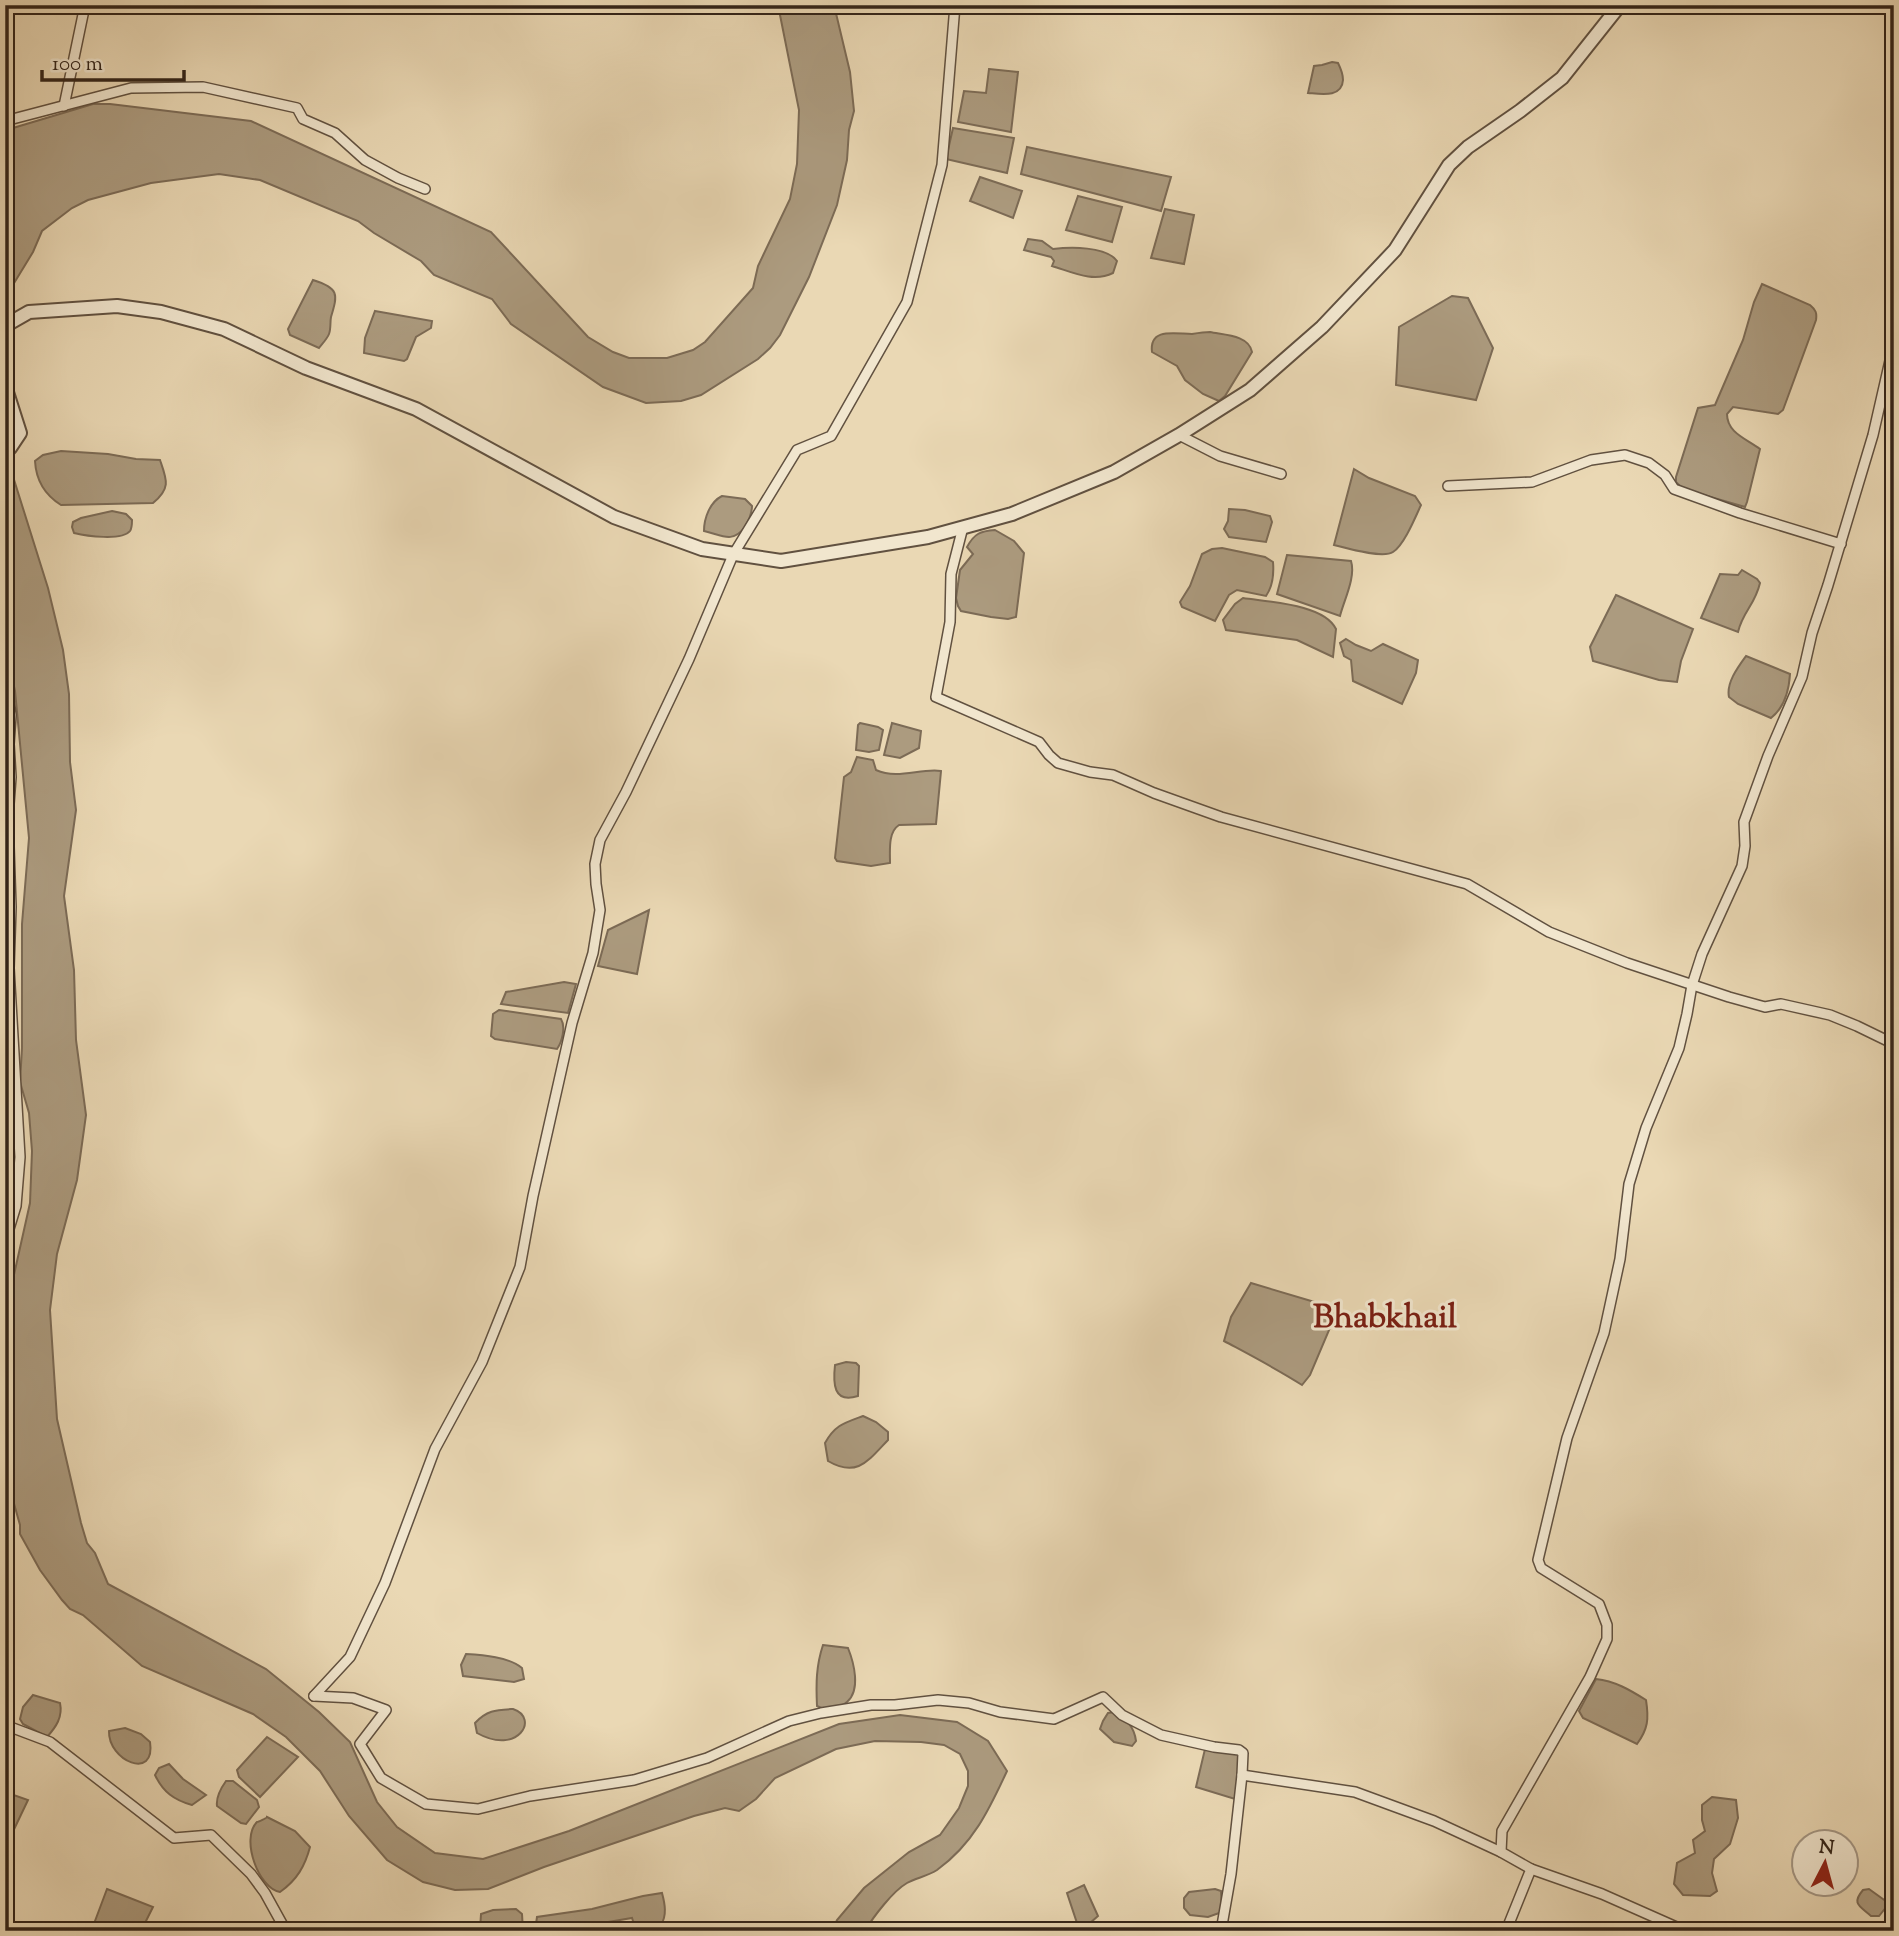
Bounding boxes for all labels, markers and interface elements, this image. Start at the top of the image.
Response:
scale bar [42,38,184,82]
text: 100 m [52,50,103,80]
district label: Bhabkhail [1313,1295,1458,1343]
north arrow [1790,1828,1860,1898]
text: N [1818,1834,1835,1863]

